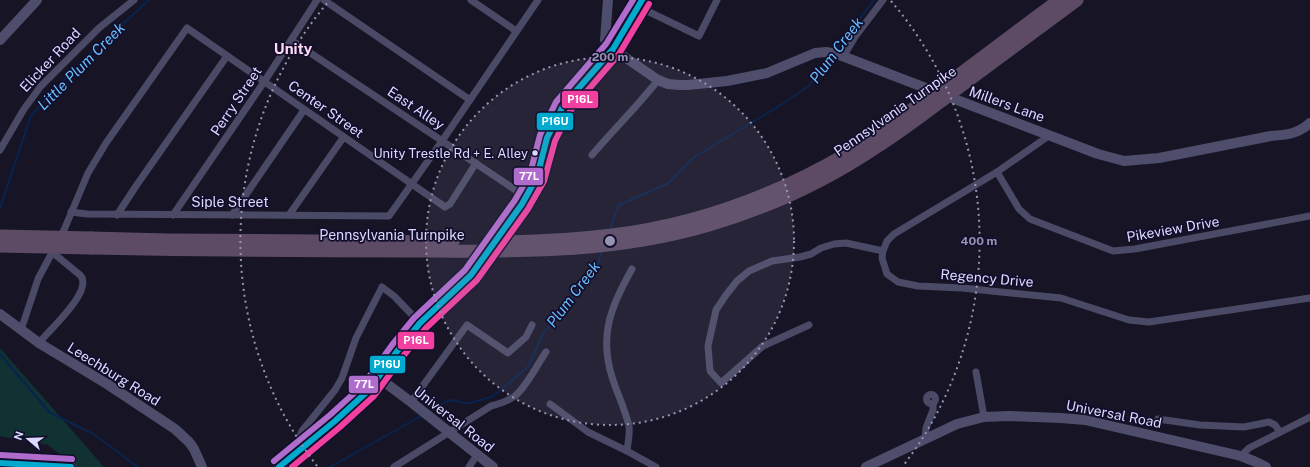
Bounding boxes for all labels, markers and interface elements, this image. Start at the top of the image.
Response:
water label: Plum Creek [806,13,867,86]
water label: Little Plum Creek [34,18,129,113]
street label: Elicker Road [16,25,84,95]
district label: Unity [274,40,313,57]
text: 200 m [592,50,628,64]
street label: Pennsylvania Turnpike [831,63,959,159]
street label: Perry Street [207,64,265,138]
street label: Center Street [285,77,367,141]
street label: East Alley [384,83,448,133]
street label: Millers Lane [967,83,1047,125]
line badge: P16L [561,90,599,109]
text: P16L [567,93,593,105]
line badge: P16U [536,112,574,131]
text: P16U [541,115,569,127]
place label: Unity Trestle Rd + E. Alley [374,146,528,161]
marker: Unity Trestle Rd + E. Alley [530,148,540,158]
line badge: 77L [513,167,544,186]
text: 77L [519,170,539,182]
street label: Siple Street [191,194,269,210]
street label: Pikeview Drive [1125,213,1221,245]
street label: Pennsylvania Turnpike [319,227,465,243]
centre of rings [603,234,617,248]
text: 400 m [961,234,998,248]
water label: Plum Creek [543,257,604,330]
street label: Regency Drive [940,266,1034,290]
line badge: P16L [397,331,435,350]
text: P16L [403,334,429,346]
street label: Leechburg Road [65,339,163,409]
line badge: P16U [369,355,406,374]
text: P16U [373,358,401,370]
line badge: 77L [348,375,379,394]
text: 77L [354,378,374,390]
street label: Universal Road [411,383,497,455]
street label: Universal Road [1065,397,1163,431]
north arrow [8,419,48,459]
text: N [11,430,26,442]

